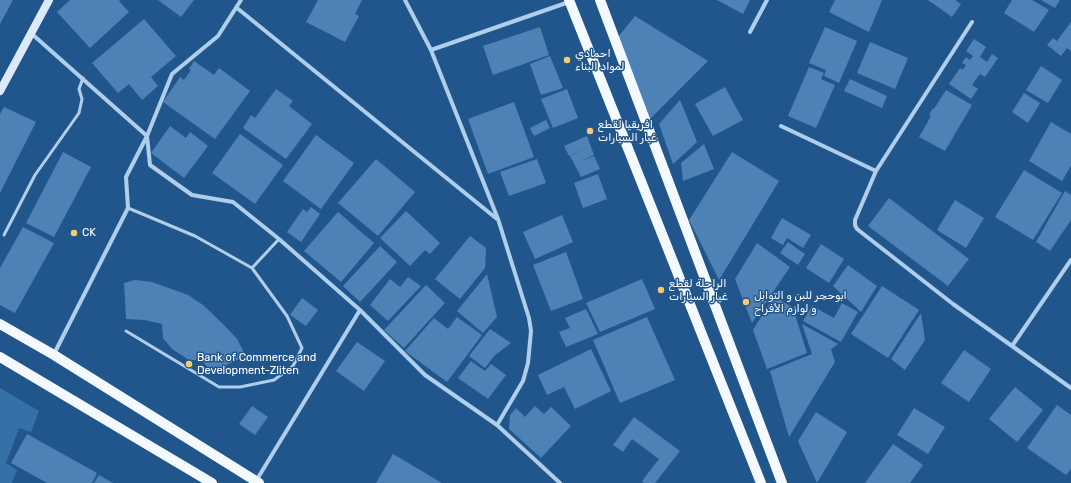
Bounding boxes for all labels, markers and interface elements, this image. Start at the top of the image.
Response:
place label: احمادي لمواد البناء [575,47,625,73]
marker: احمادي لمواد البناء [562,55,572,65]
place label: افريقيا لقطع غيار السيارات [598,118,657,144]
marker: افريقيا لقطع غيار السيارات [585,126,595,136]
place label: CK [82,226,96,240]
marker: CK [69,228,79,238]
place label: الراحلة لقطع غيار السيارات [669,277,728,303]
marker: الراحلة لقطع غيار السيارات [656,285,666,295]
place label: ابوحجر للبن و التوابل و لوازم الأفراح [754,289,847,315]
marker: ابوحجر للبن و التوابل و لوازم الأفراح [741,297,751,307]
place label: Bank of Commerce and Development-Zliten [197,351,316,377]
marker: Bank of Commerce and Development-Zliten [184,359,194,369]

